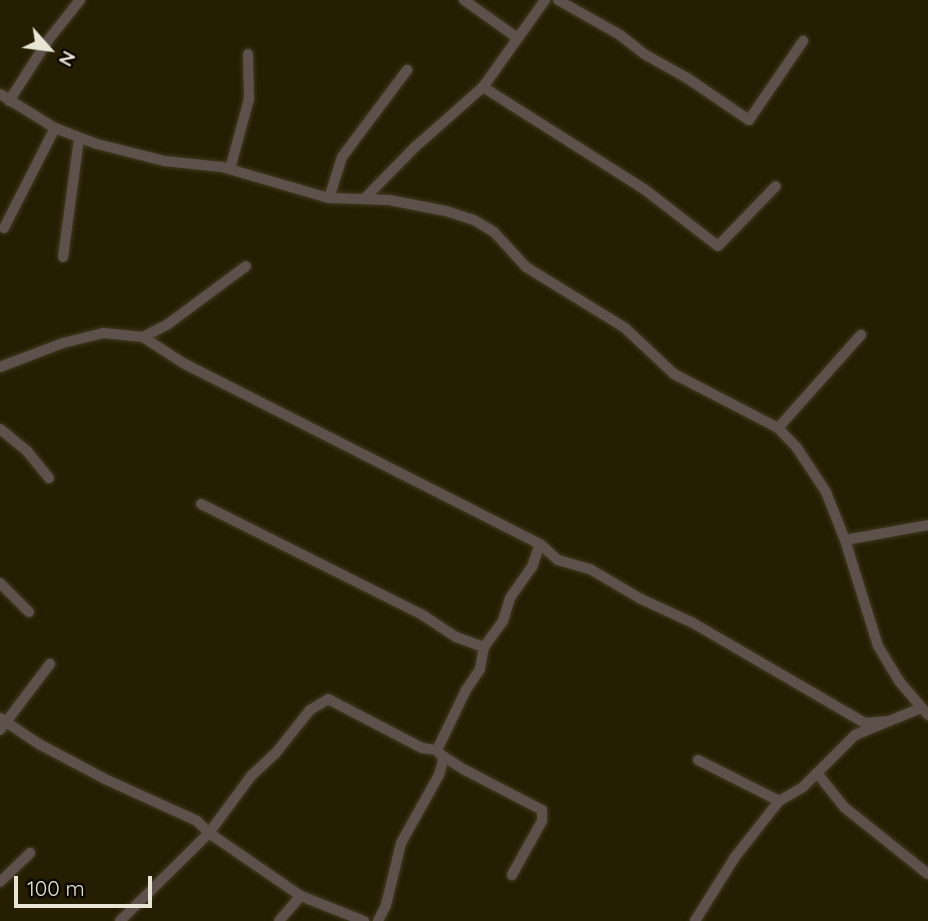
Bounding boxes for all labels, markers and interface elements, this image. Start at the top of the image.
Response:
north arrow [14,14,84,84]
text: N [54,47,81,71]
scale bar [18,862,156,906]
text: 100 m [27,875,85,901]

